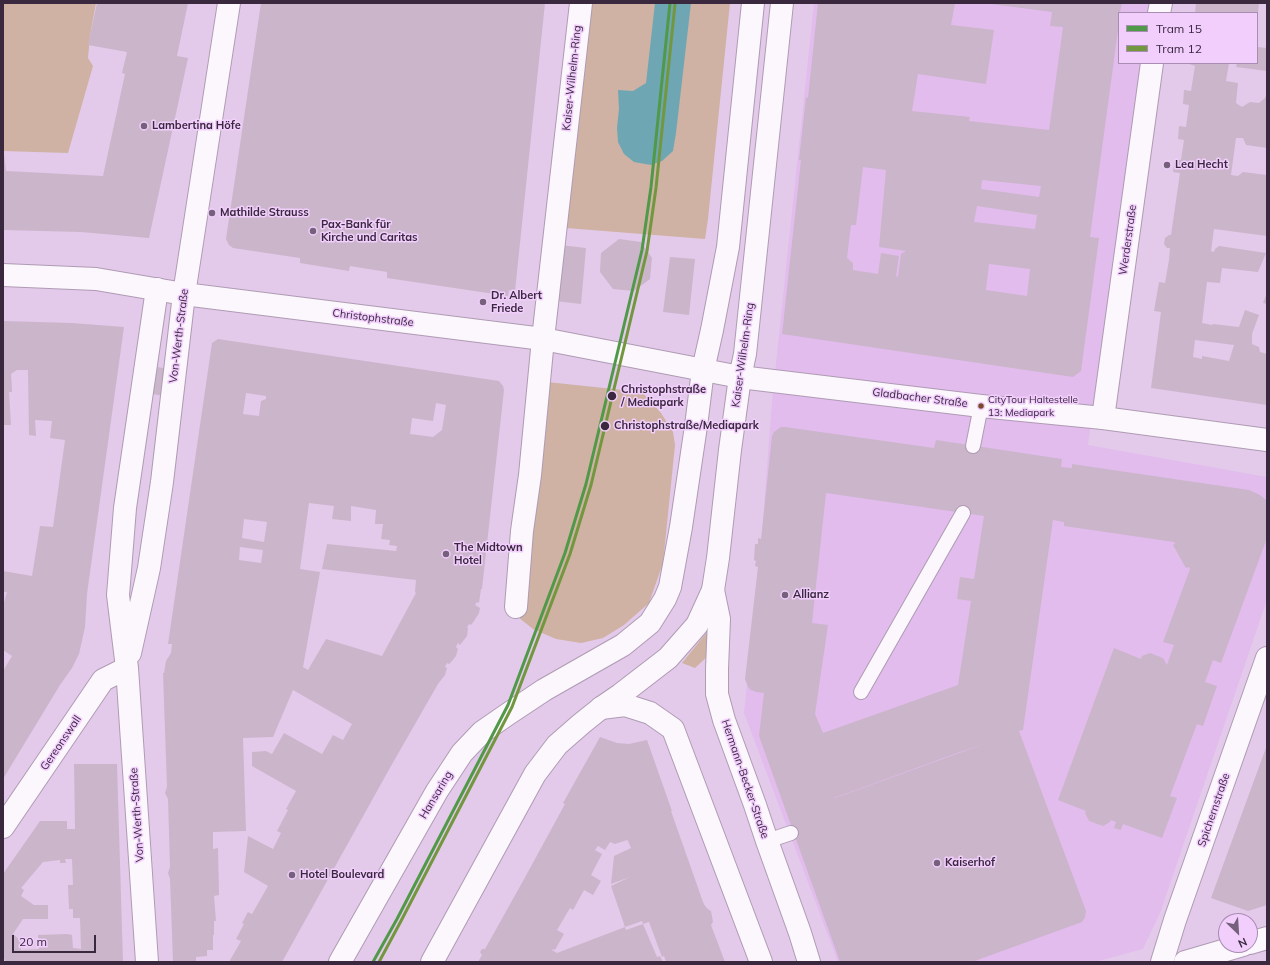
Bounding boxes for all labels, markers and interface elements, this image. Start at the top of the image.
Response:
legend [1118,12,1258,64]
text: Tram 15 [1156,21,1202,36]
street label: Kaiser-Wilhelm-Ring [560,25,584,131]
text: Tram 12 [1156,41,1202,56]
place label: Lambertina Höfe [152,119,241,133]
marker: Lambertina Höfe [139,121,149,131]
place label: Lea Hecht [1175,158,1228,172]
marker: Lea Hecht [1162,160,1172,170]
street label: Werderstraße [1117,204,1139,276]
place label: Mathilde Strauss [220,206,309,220]
marker: Mathilde Strauss [207,208,217,218]
place label: Pax-Bank für Kirche und Caritas [321,218,418,244]
marker: Pax-Bank für Kirche und Caritas [308,226,318,236]
street label: Von-Werth-Straße [167,288,191,384]
place label: Dr. Albert Friede [491,289,542,315]
marker: Dr. Albert Friede [478,297,488,307]
street label: Kaiser-Wilhelm-Ring [729,302,757,408]
street label: Christophstraße [332,306,414,330]
place label: Christophstraße / Mediapark [621,383,706,409]
street label: Gladbacher Straße [872,386,968,410]
marker: Christophstraße / Mediapark [606,390,618,402]
place label: CityTour Haltestelle 13: Mediapark [988,394,1078,418]
marker: CityTour Haltestelle 13: Mediapark [976,401,986,411]
place label: Christophstraße/Mediapark [614,419,759,433]
marker: Christophstraße/Mediapark [599,420,611,432]
place label: The Midtown Hotel [454,541,523,567]
marker: The Midtown Hotel [441,549,451,559]
place label: Allianz [793,588,829,602]
marker: Allianz [780,590,790,600]
street label: Gereonswall [38,713,84,773]
street label: Hermann-Becker-Straße [718,718,772,840]
street label: Von-Werth-Straße [127,767,147,863]
street label: Hansaring [417,769,455,821]
street label: Spichernstraße [1195,771,1233,849]
place label: Kaiserhof [945,856,995,870]
marker: Kaiserhof [932,858,942,868]
place label: Hotel Boulevard [300,868,384,882]
marker: Hotel Boulevard [287,870,297,880]
north arrow [1218,913,1258,953]
scale bar [14,927,98,953]
text: 20 m [19,934,47,949]
text: N [1236,935,1249,951]

